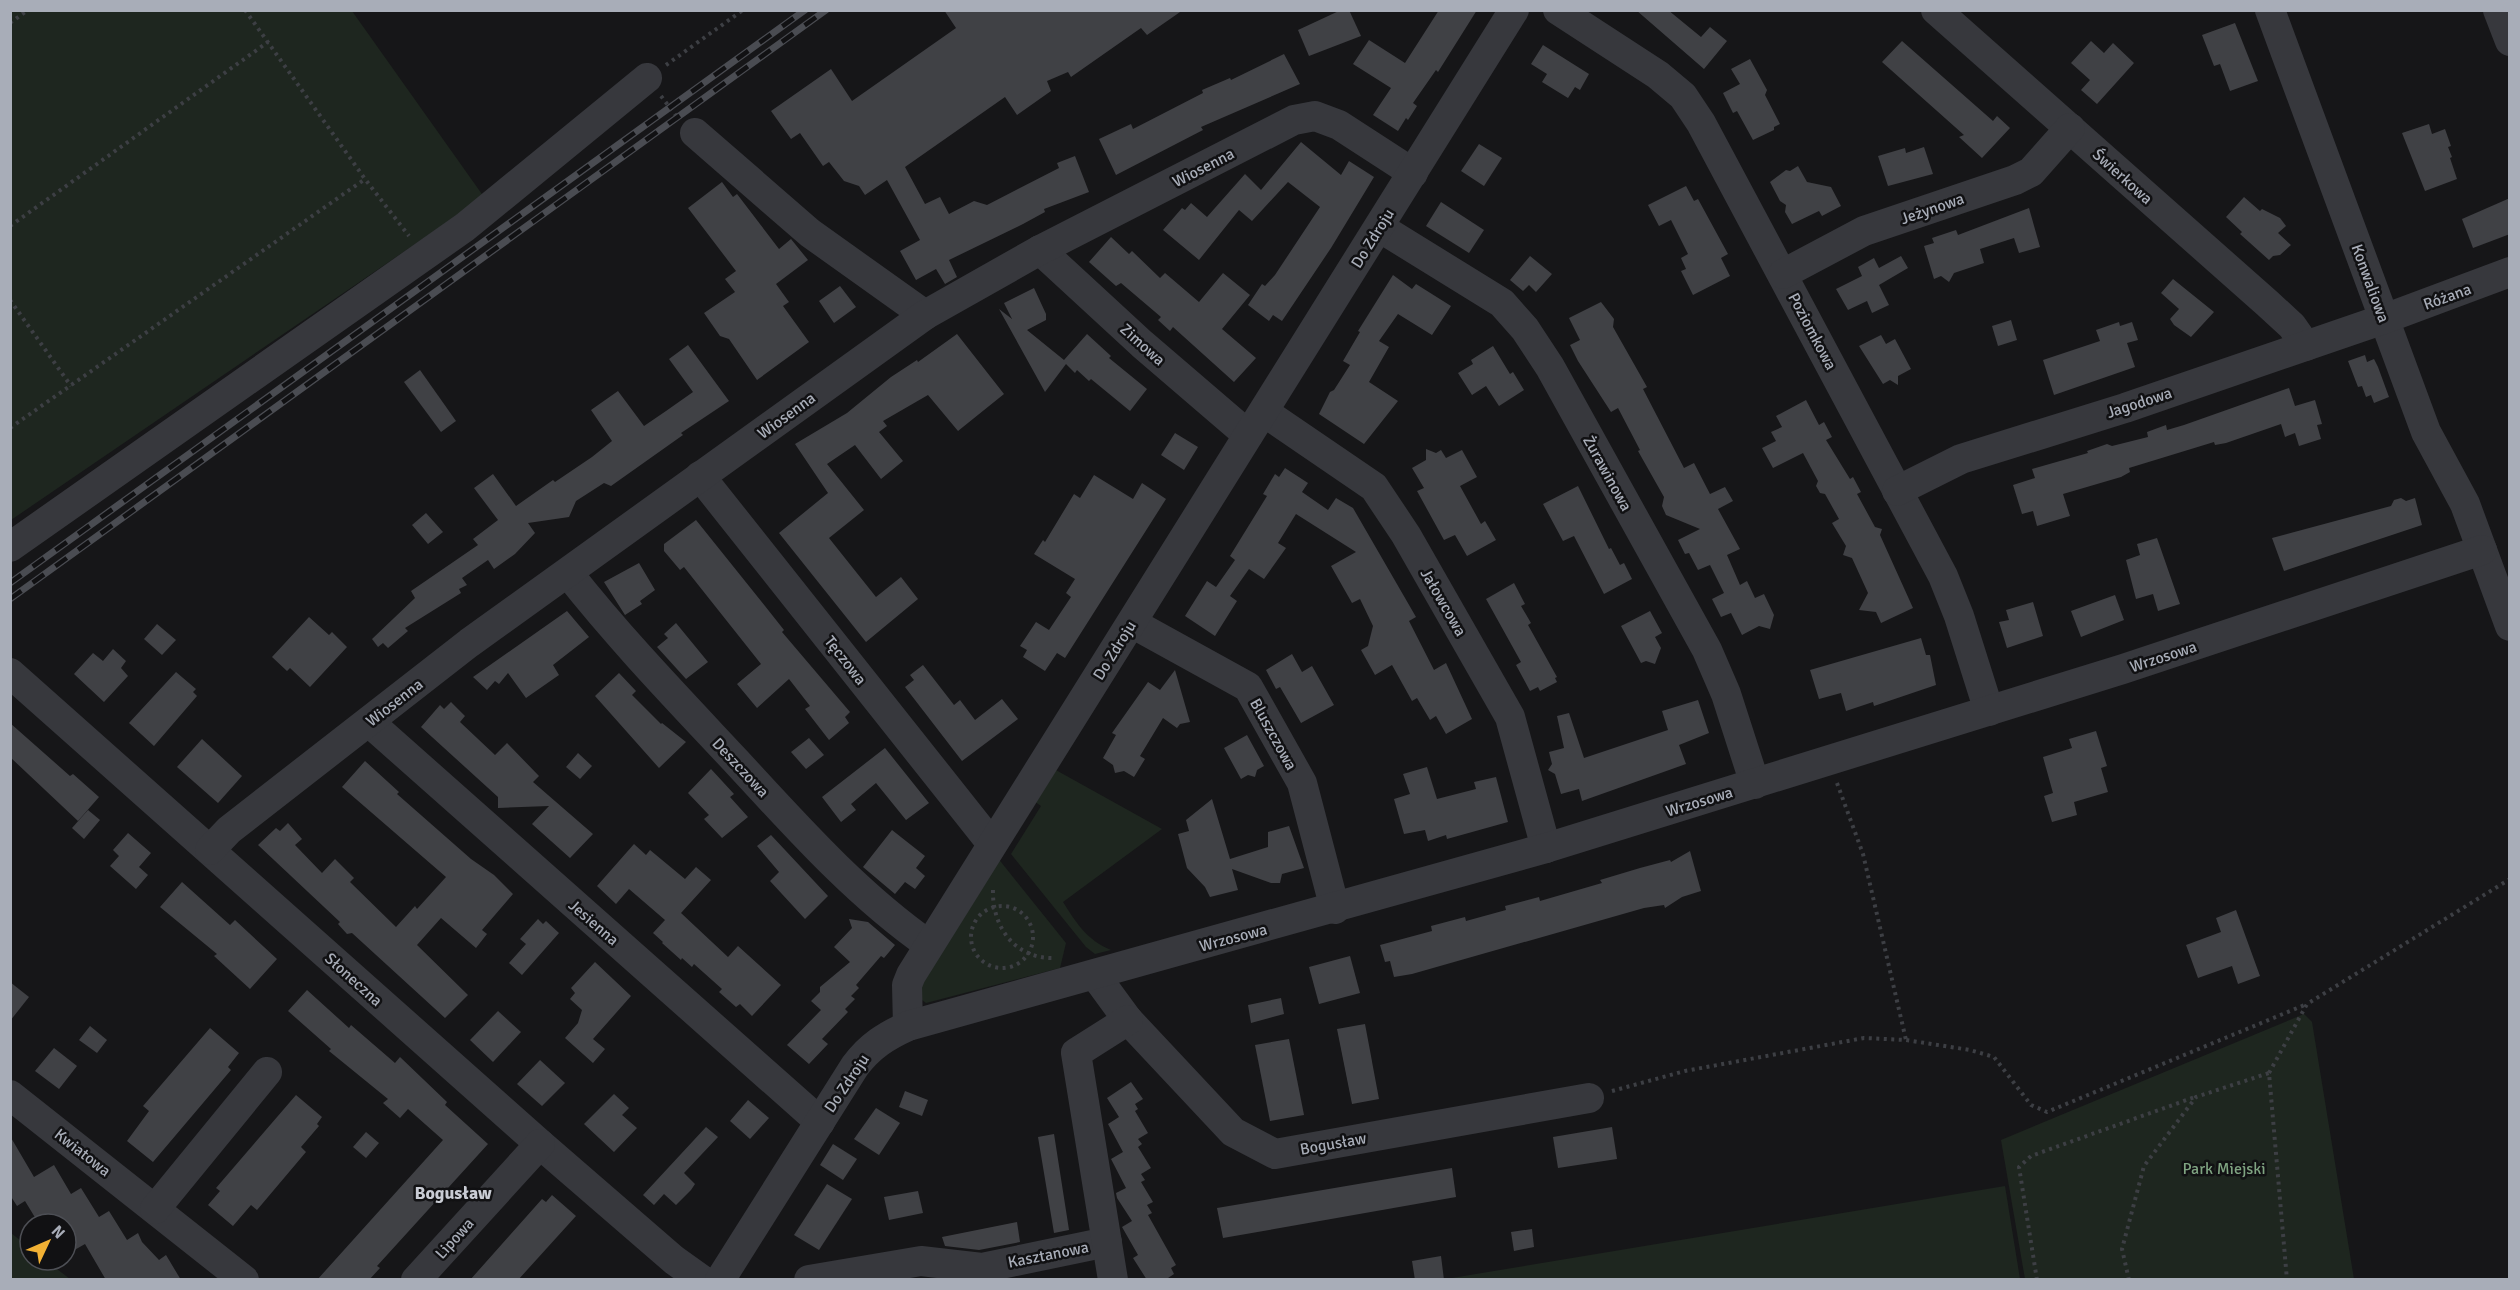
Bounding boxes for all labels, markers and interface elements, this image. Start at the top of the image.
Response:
street label: Wiosenna [1169,144,1238,192]
street label: Świerkowa [2088,145,2157,209]
street label: Jeżynowa [1898,189,1967,229]
street label: Do Zdroju [1347,205,1399,272]
street label: Konwaliowa [2347,241,2394,325]
street label: Różana [2421,279,2474,315]
street label: Poziomkowa [1783,289,1841,374]
street label: Zimowa [1116,319,1169,370]
street label: Jagodowa [2104,383,2175,423]
street label: Wiosenna [754,388,820,444]
street label: Żurawinowa [1578,432,1636,515]
street label: Jałowcowa [1416,565,1471,640]
street label: Do Zdroju [1089,617,1141,684]
street label: Tęczowa [820,632,871,689]
street label: Wrzosowa [2127,637,2199,677]
street label: Wiosenna [362,674,427,731]
street label: Bluszczowa [1245,695,1301,774]
street label: Deszczowa [708,734,773,802]
street label: Wrzosowa [1663,782,1735,822]
street label: Jesienna [564,895,623,950]
street label: Wrzosowa [1197,919,1269,957]
street label: Słoneczna [320,949,386,1011]
street label: Do Zdroju [820,1050,874,1117]
street label: Kwiatowa [50,1124,115,1181]
street label: Bogusław [1298,1128,1368,1160]
park label: Park Miejski [2182,1159,2266,1179]
district label: Bogusław [414,1182,492,1204]
north arrow [18,1212,78,1272]
street label: Lipowa [431,1214,478,1263]
text: N [47,1221,69,1243]
street label: Kasztanowa [1006,1237,1090,1273]

